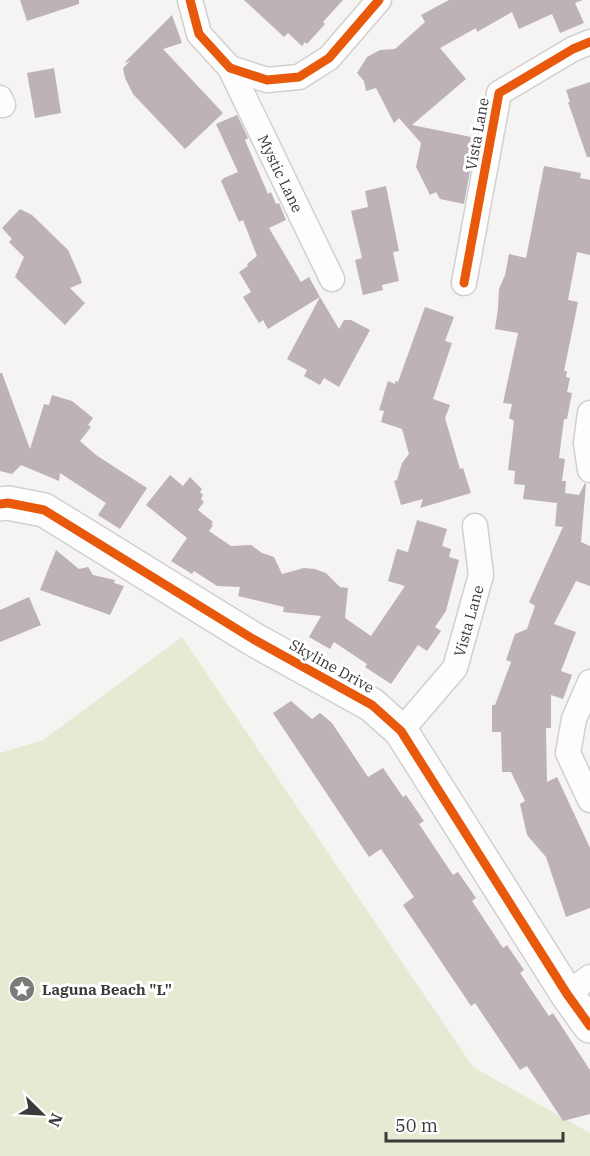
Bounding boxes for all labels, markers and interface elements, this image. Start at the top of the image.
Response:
street label: Vista Lane [461,96,493,172]
street label: Mystic Lane [254,131,308,215]
street label: Vista Lane [449,583,487,659]
street label: Skyline Drive [286,635,378,697]
place icon: Laguna Beach "L" [7,974,37,1004]
place label: Laguna Beach "L" [42,980,172,999]
north arrow [12,1084,72,1144]
scale bar [386,1105,563,1143]
text: N [44,1110,67,1130]
text: 50 m [395,1114,438,1137]

